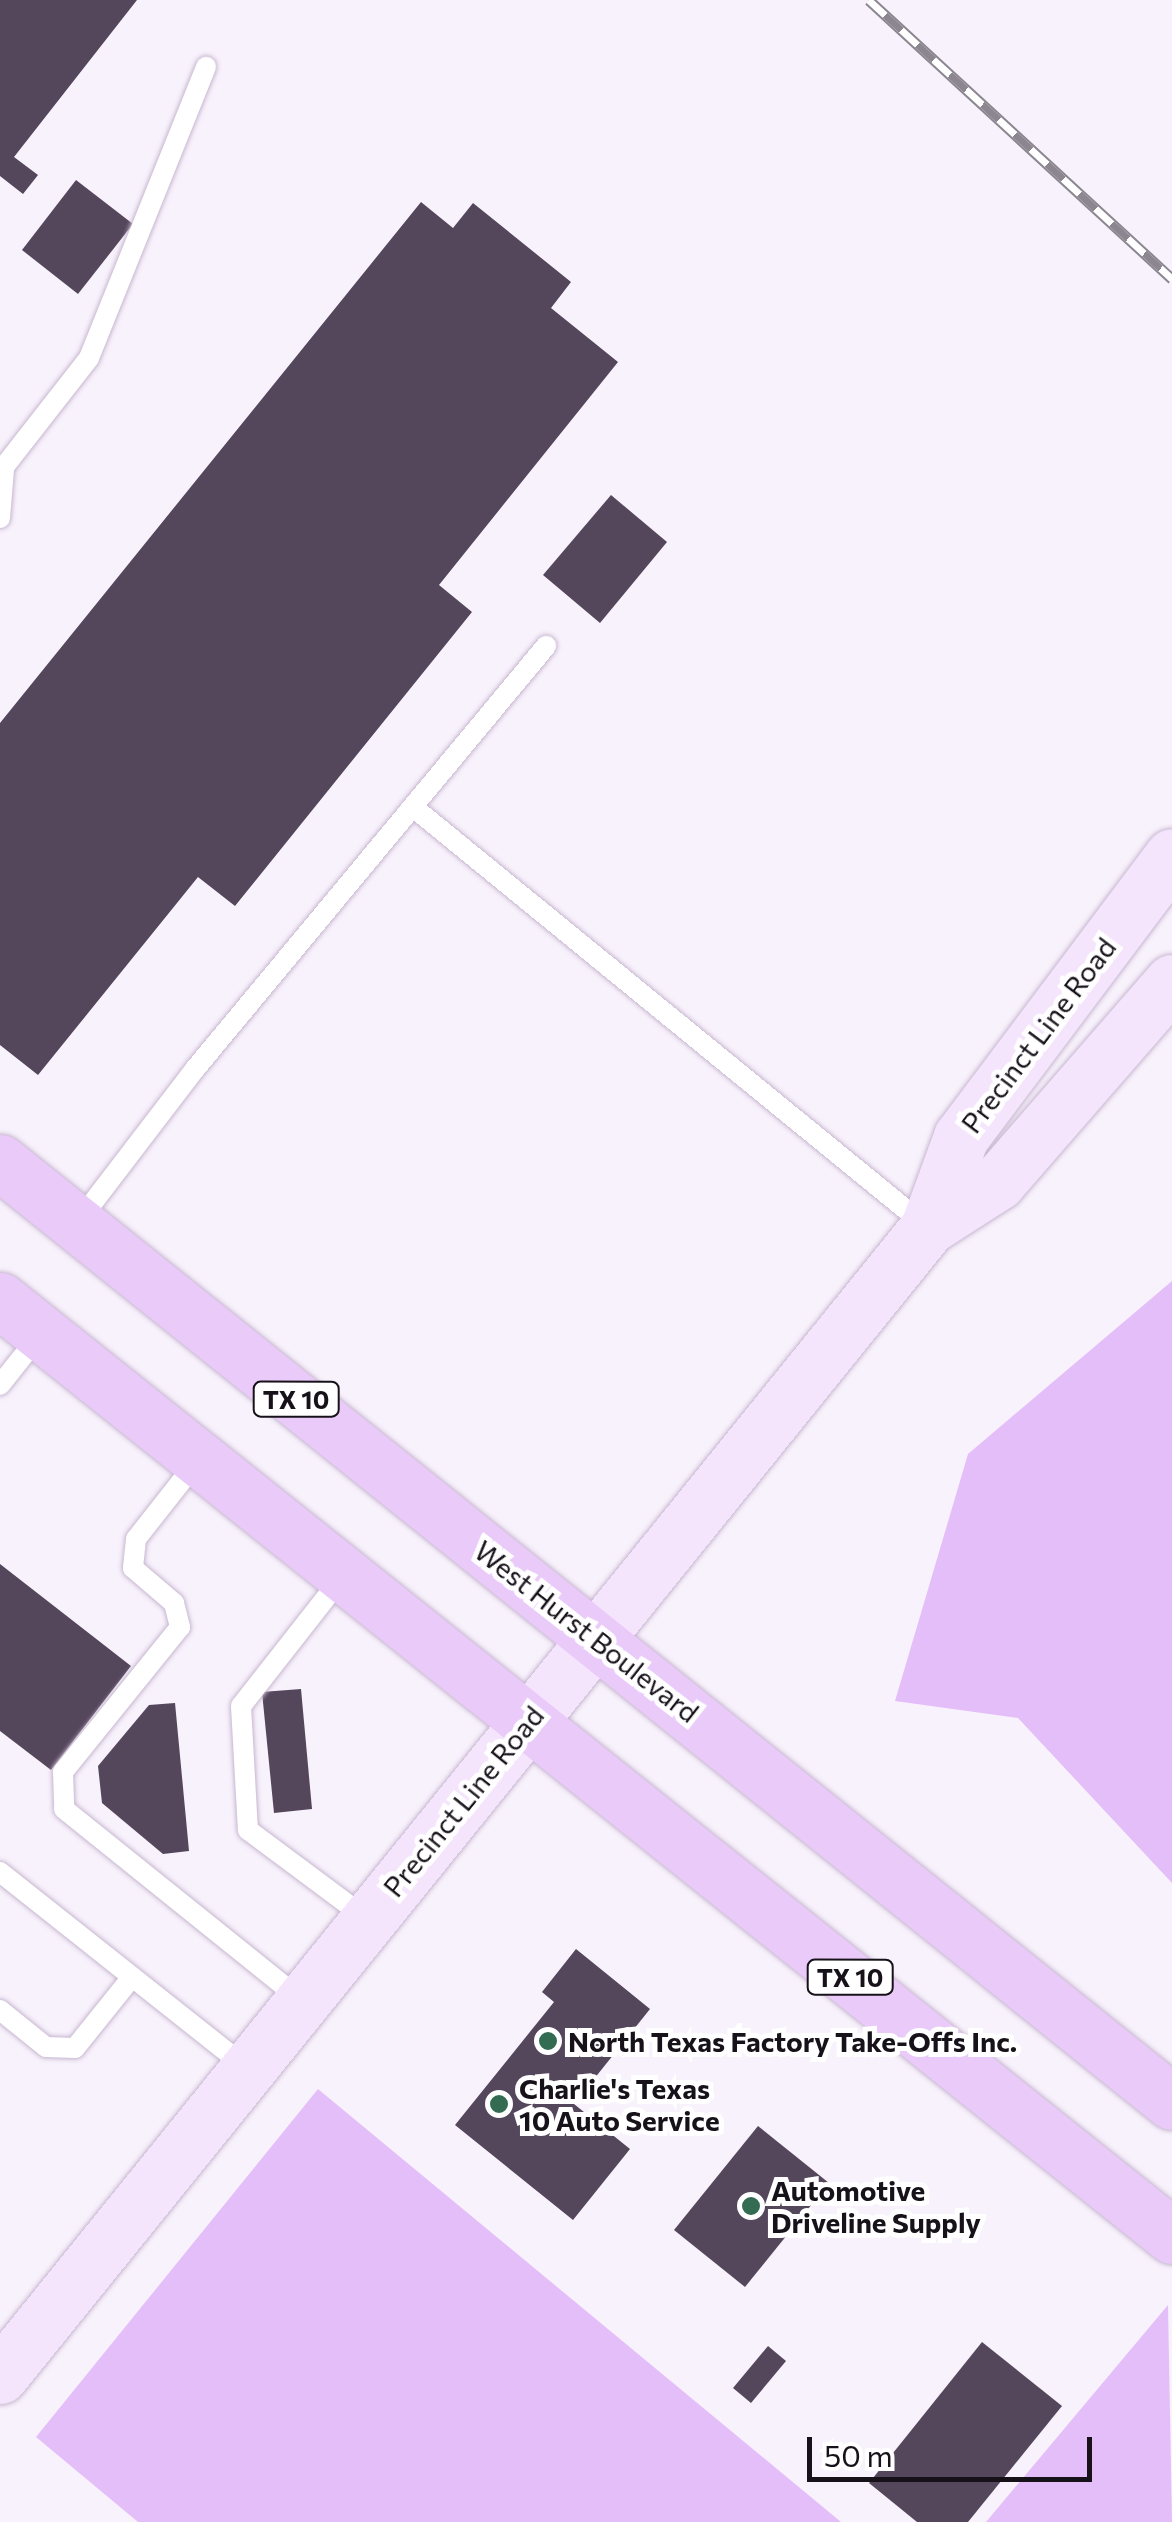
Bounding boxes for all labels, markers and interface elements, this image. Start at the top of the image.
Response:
street label: Precinct Line Road [954,931,1122,1139]
road number: TX 10 [251,1379,341,1419]
street label: West Hurst Boulevard [468,1533,706,1729]
street label: Precinct Line Road [376,1699,550,1903]
road number: TX 10 [805,1957,895,1997]
place label: North Texas Factory Take-Offs Inc. [568,2024,1017,2058]
marker: North Texas Factory Take-Offs Inc. [537,2030,559,2052]
place label: Charlie's Texas 10 Auto Service [519,2071,720,2137]
marker: Charlie's Texas 10 Auto Service [488,2093,510,2115]
place label: Automotive Driveline Supply [771,2173,981,2239]
marker: Automotive Driveline Supply [740,2195,762,2217]
scale bar [812,2417,1097,2479]
text: 50 m [824,2436,893,2473]

